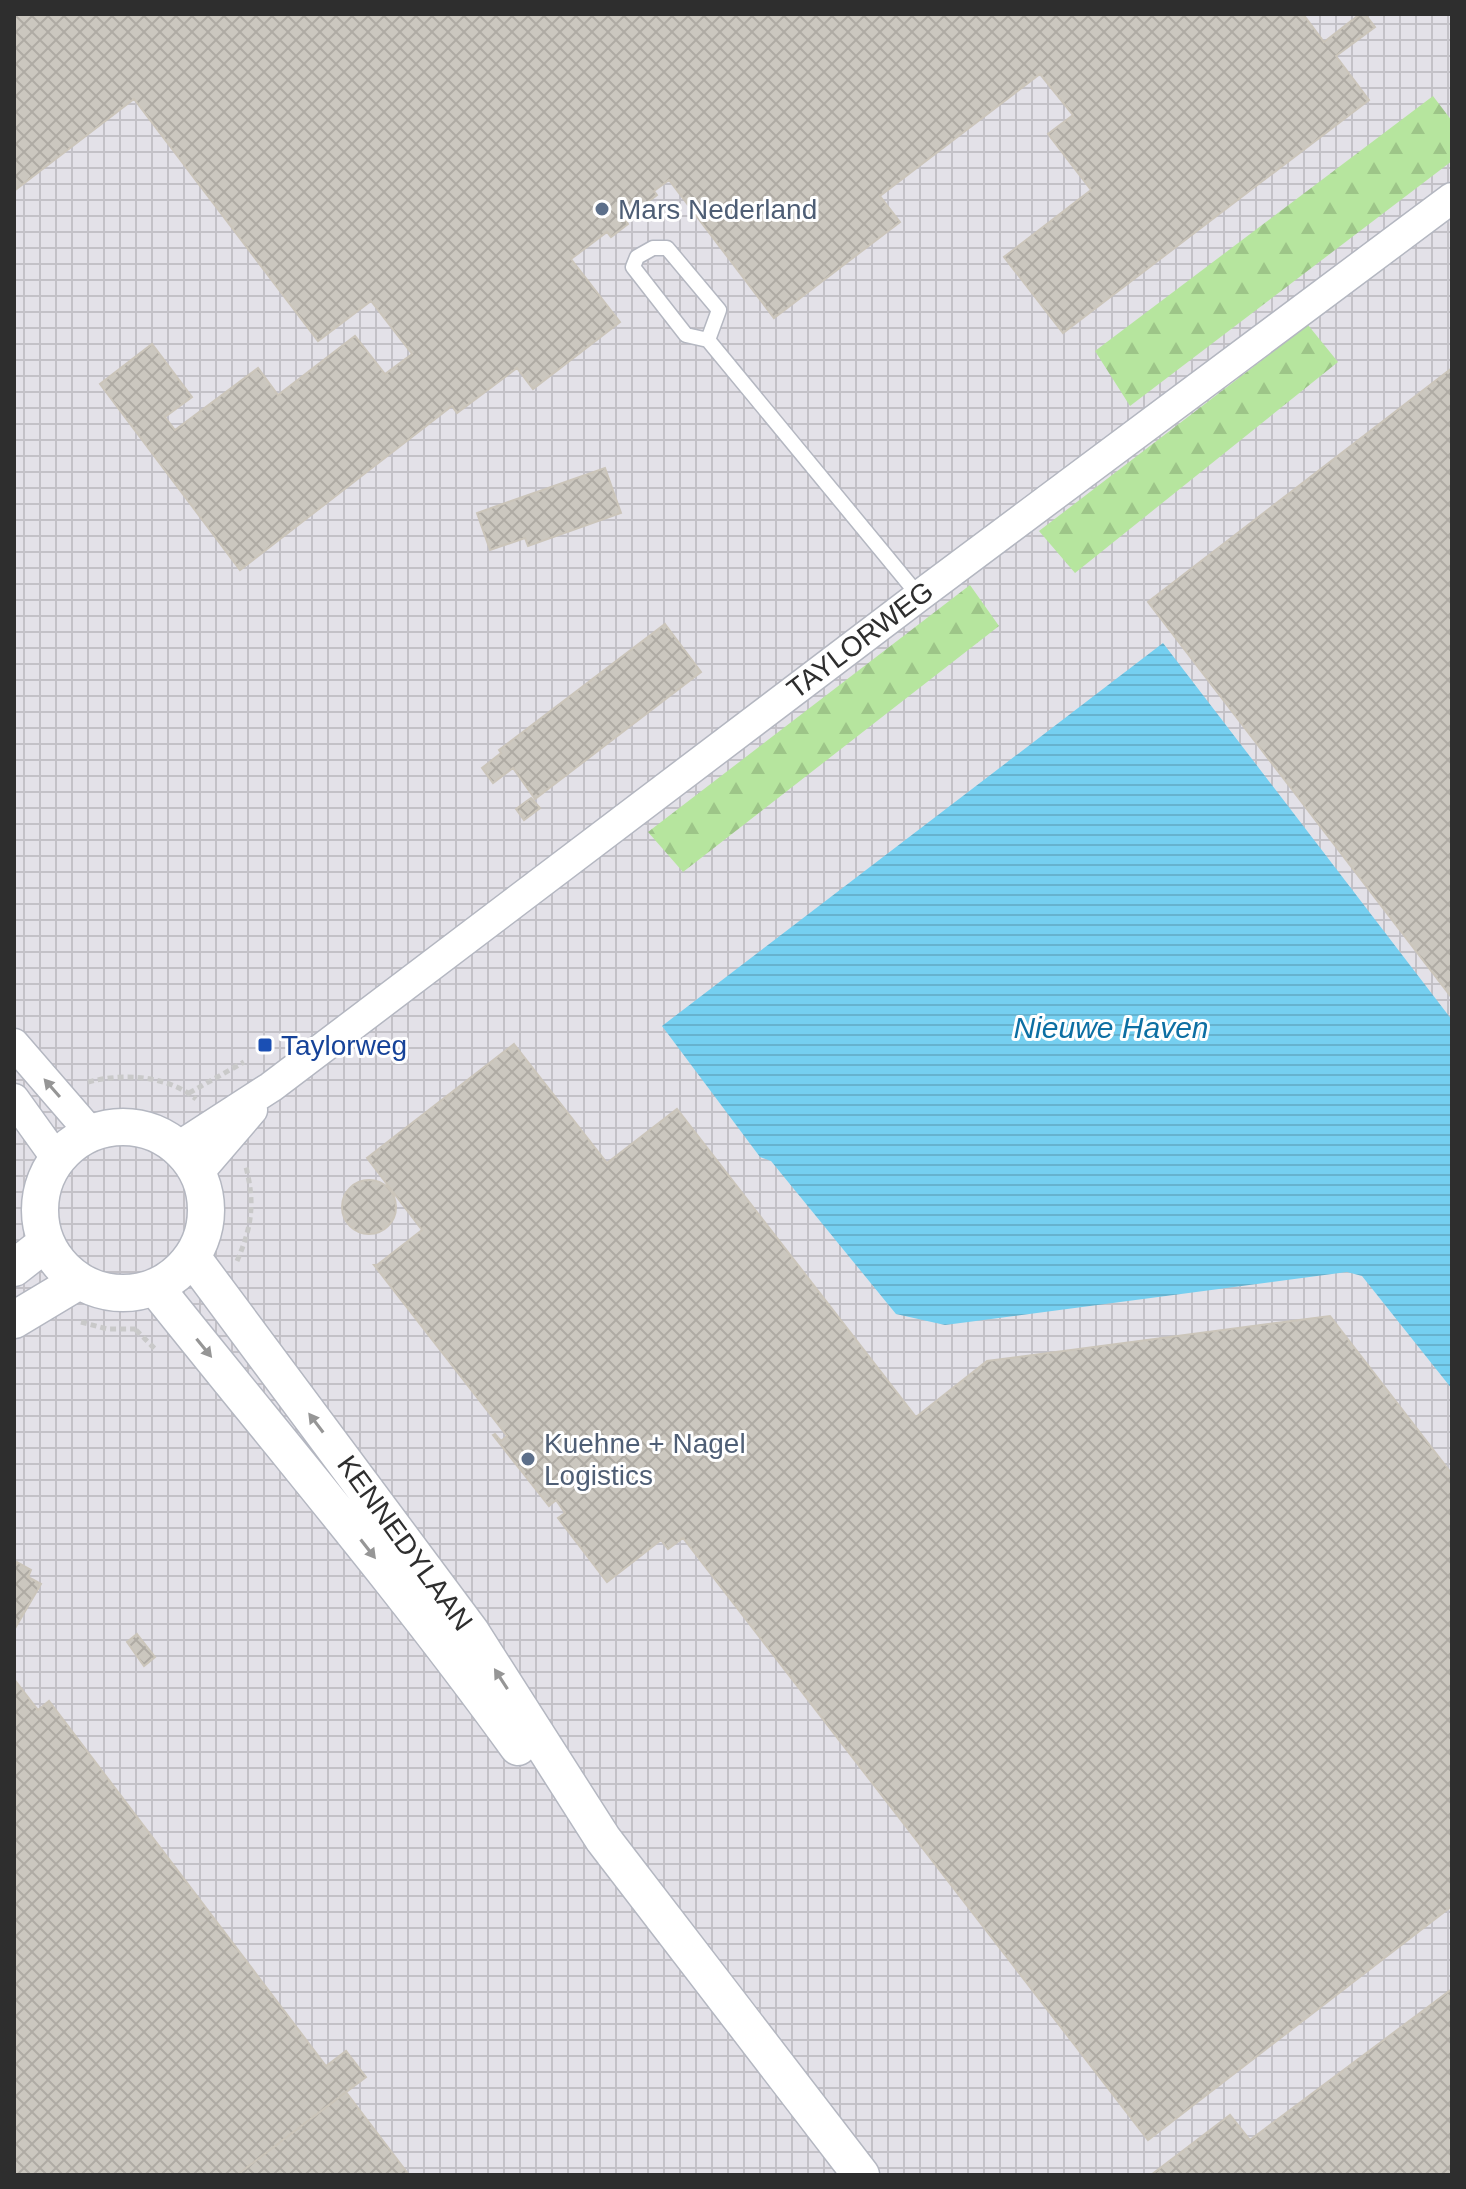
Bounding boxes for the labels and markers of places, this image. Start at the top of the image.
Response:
place label: Mars Nederland [618,194,817,225]
marker: Mars Nederland [593,200,611,218]
place label: Taylorweg [281,1030,407,1061]
marker: Taylorweg [256,1036,274,1054]
place label: Kuehne + Nagel Logistics [544,1428,746,1491]
marker: Kuehne + Nagel Logistics [519,1450,537,1468]

